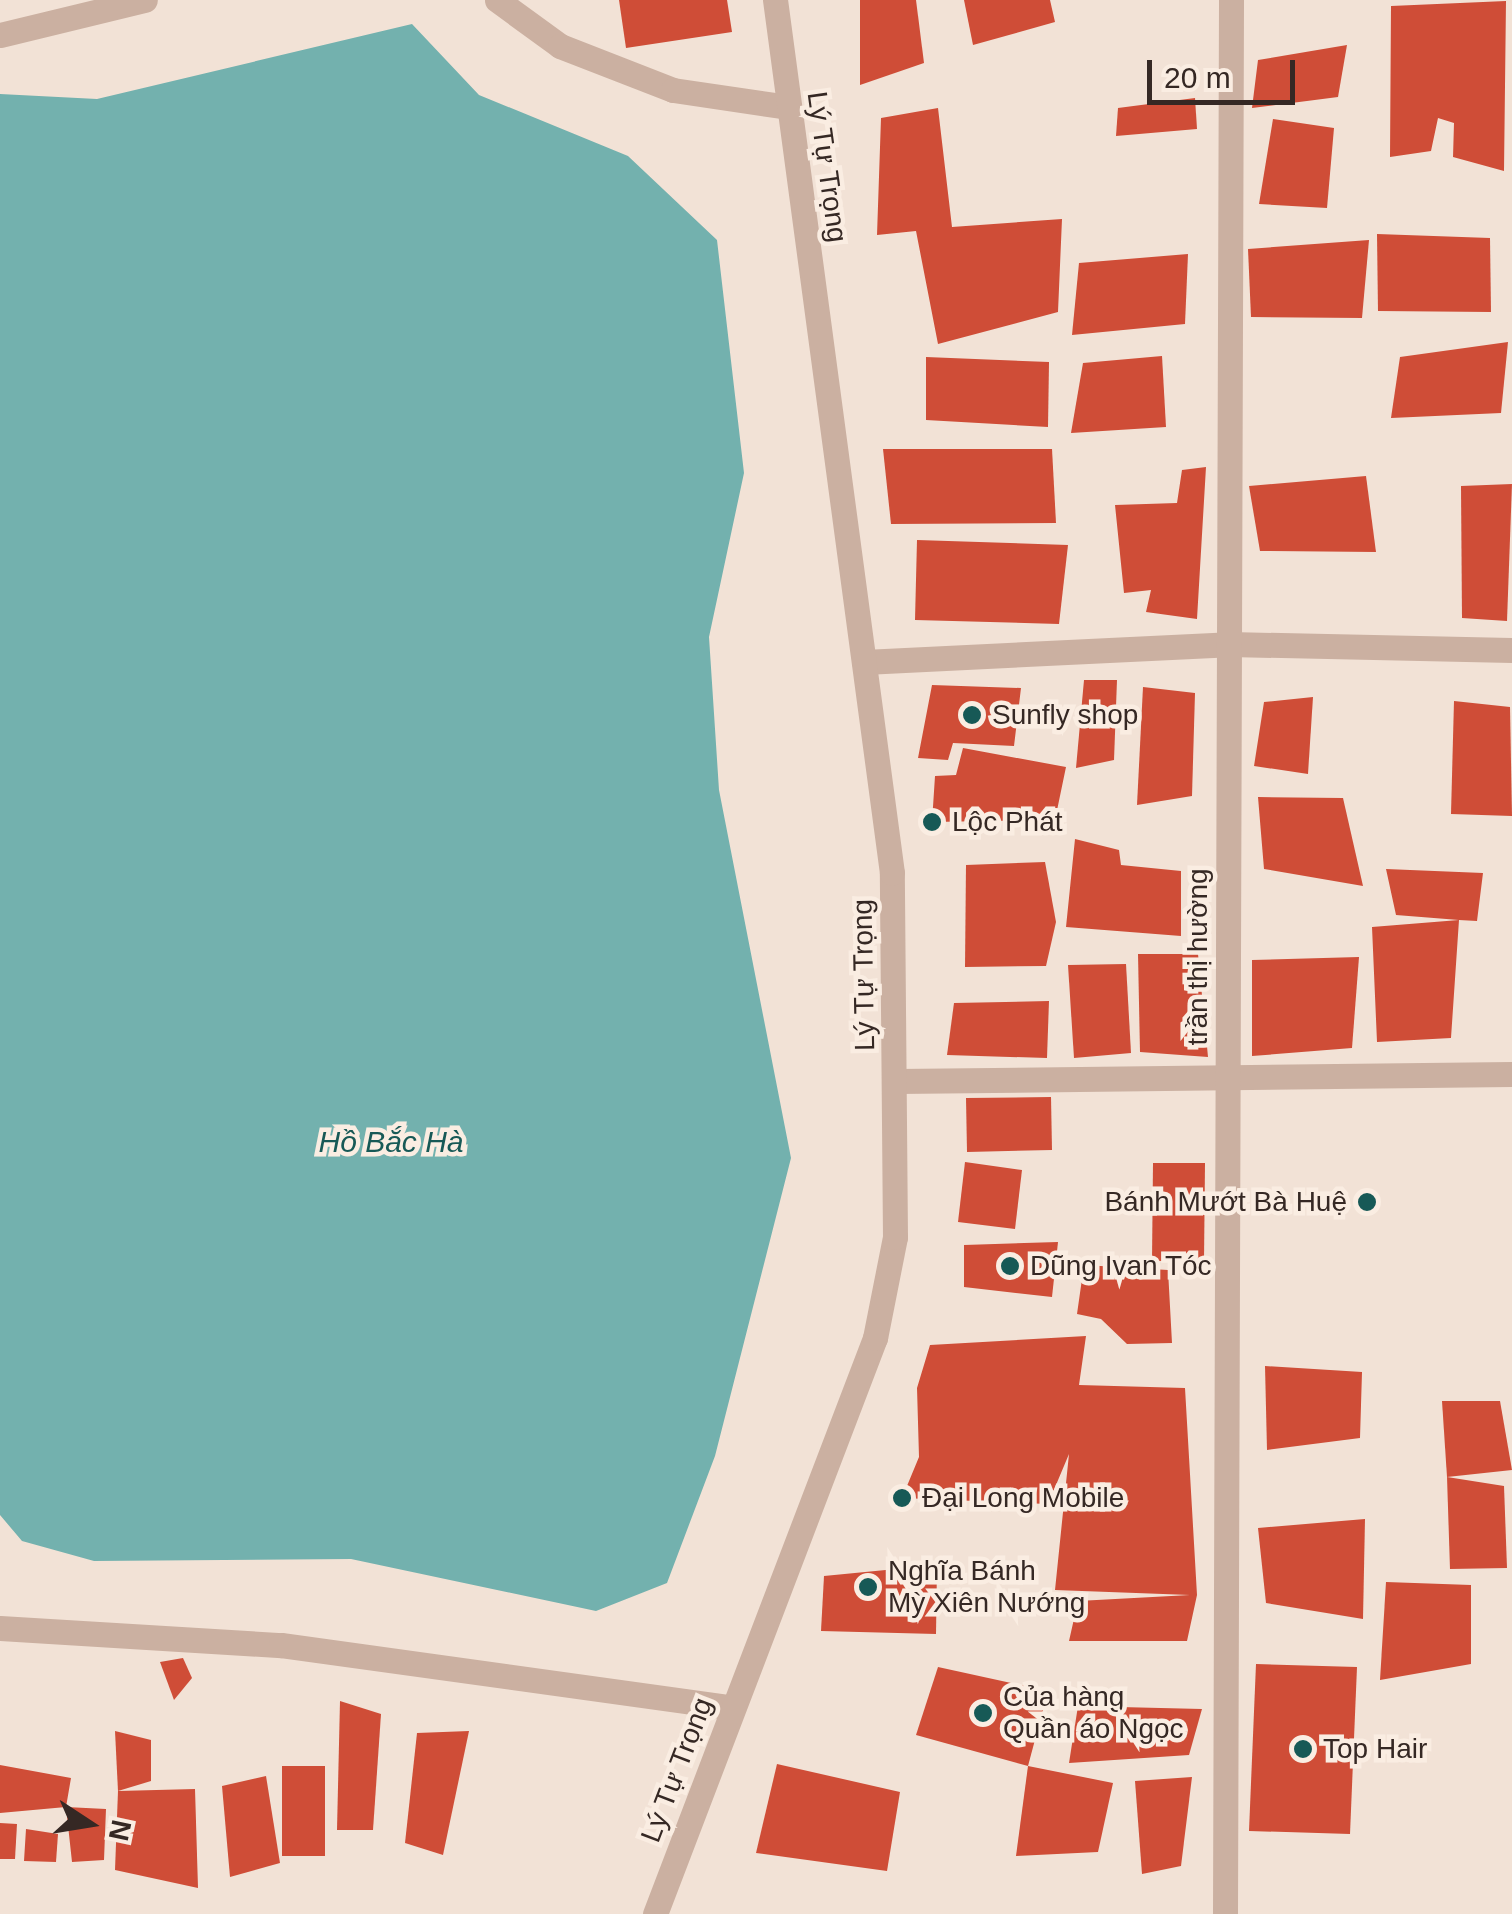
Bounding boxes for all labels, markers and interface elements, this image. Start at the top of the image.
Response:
scale bar [1152,40,1300,102]
text: 20 m [1164,61,1231,94]
street label: Lý Tự Trọng [800,89,854,245]
place label: Sunfly shop [992,698,1138,732]
marker: Sunfly shop [961,704,983,726]
place label: Lộc Phát [952,805,1063,839]
marker: Lộc Phát [921,811,943,833]
street label: trần thị hường [1181,868,1215,1046]
street label: Lý Tự Trọng [846,898,882,1052]
water label: Hồ Bắc Hà [318,1124,464,1160]
place label: Bánh Mướt Bà Huệ [1104,1185,1347,1219]
marker: Bánh Mướt Bà Huệ [1356,1191,1378,1213]
place label: Dũng Ivan Tóc [1030,1249,1212,1283]
marker: Dũng Ivan Tóc [999,1255,1021,1277]
place label: Đại Long Mobile [922,1481,1124,1515]
marker: Đại Long Mobile [891,1487,913,1509]
place label: Nghĩa Bánh Mỳ Xiên Nướng [888,1554,1085,1620]
marker: Nghĩa Bánh Mỳ Xiên Nướng [857,1576,879,1598]
place label: Của hàng Quần áo Ngọc [1003,1680,1184,1746]
street label: Lý Tự Trọng [634,1693,720,1847]
marker: Của hàng Quần áo Ngọc [972,1702,994,1724]
place label: Top Hair [1323,1732,1427,1766]
marker: Top Hair [1292,1738,1314,1760]
north arrow [40,1774,140,1874]
text: N [103,1817,137,1843]

